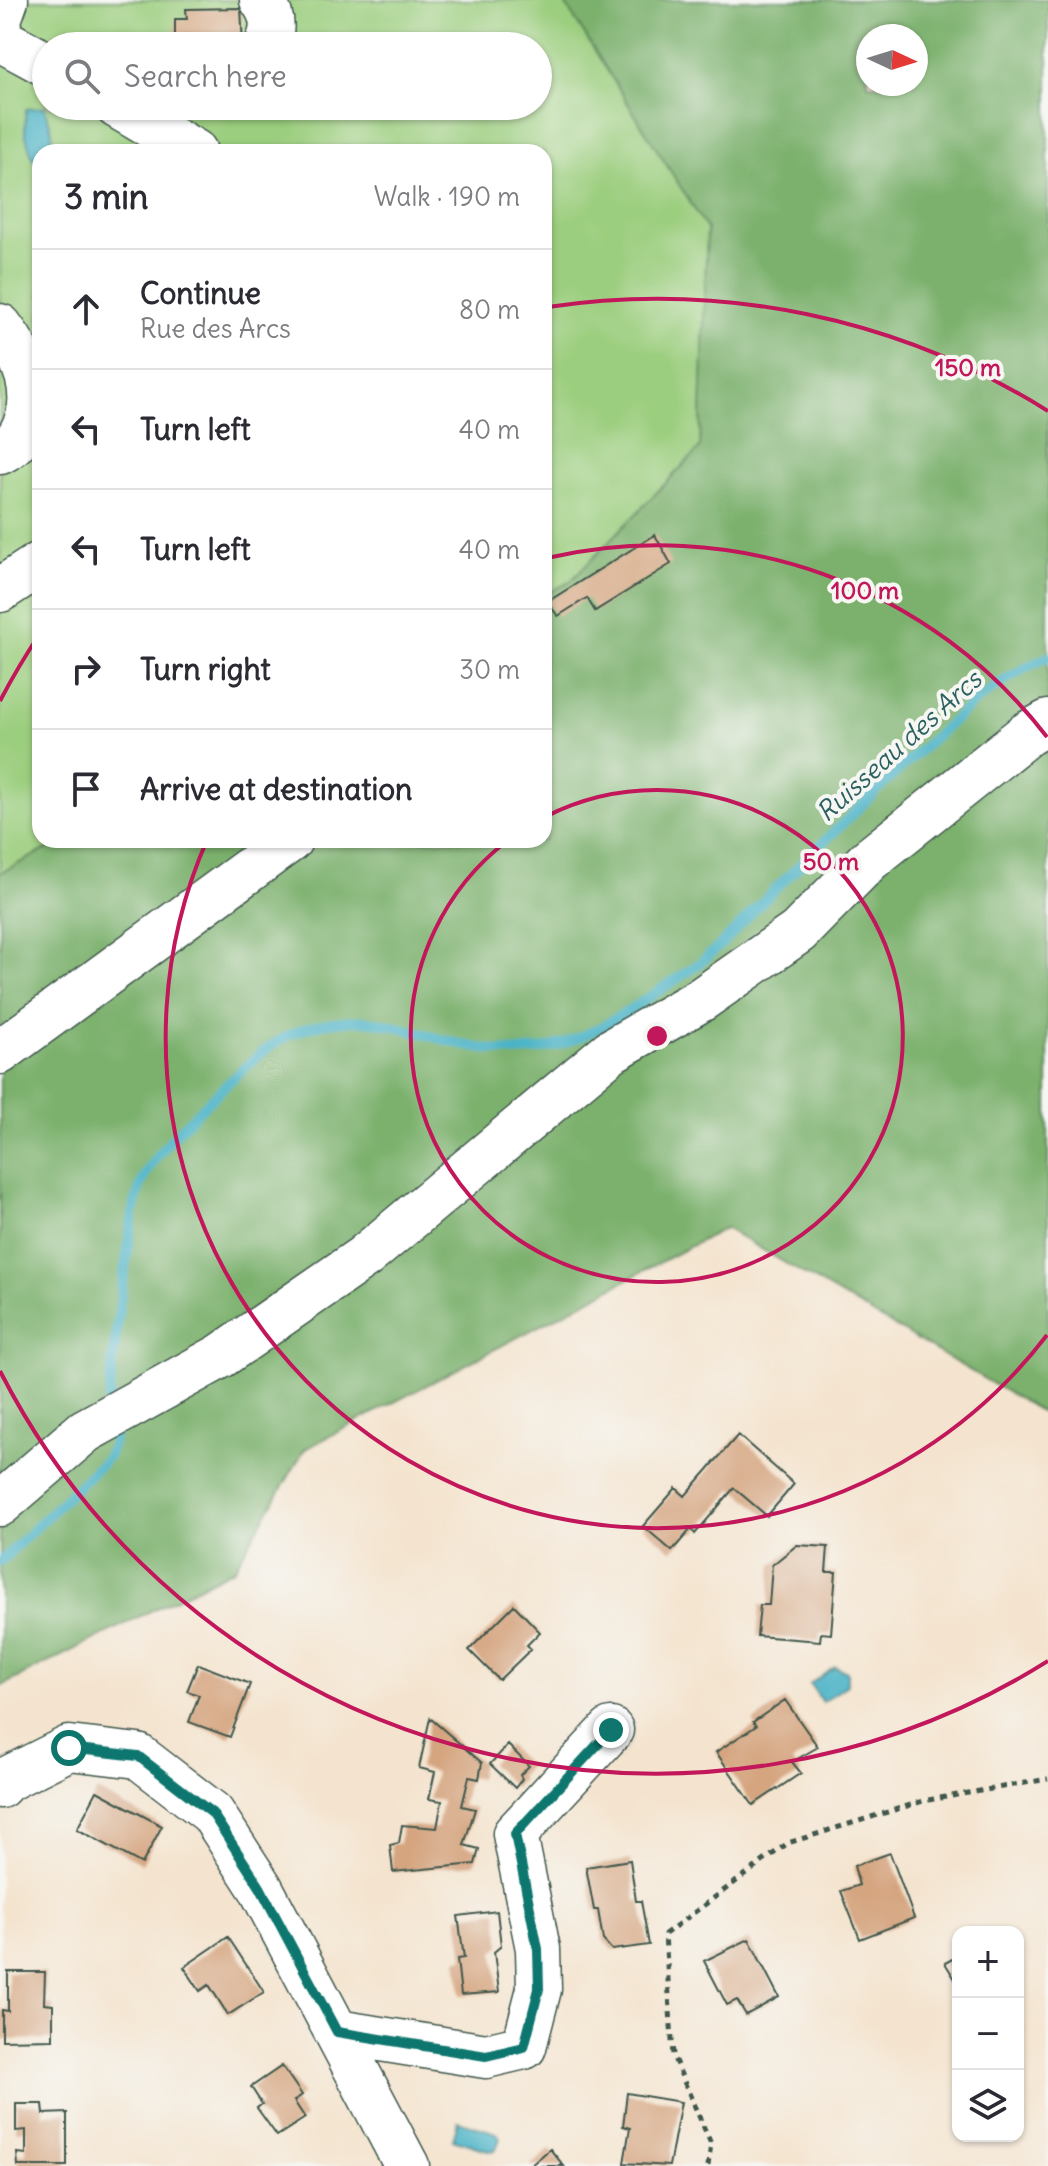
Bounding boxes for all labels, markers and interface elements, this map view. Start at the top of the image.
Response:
north arrow [856,24,928,96]
search box [32,32,552,120]
icon: search [60,54,104,98]
text: Search here [124,57,287,95]
text: 3 min [64,175,149,218]
text: Walk · 190 m [374,180,520,213]
text: Continue [140,274,261,312]
icon: ahead [64,287,108,331]
text: 80 m [459,293,520,326]
text: Rue des Arcs [140,312,291,345]
text: 150 m [935,352,1001,382]
icon: left [64,407,108,451]
text: Turn left [140,410,251,448]
text: 40 m [459,413,520,446]
icon: left [64,527,108,571]
text: Turn left [140,530,251,568]
text: 40 m [459,533,520,566]
text: 100 m [831,575,899,605]
icon: right [64,647,108,691]
text: Turn right [140,650,271,688]
text: 30 m [459,653,520,686]
water label: Ruisseau des Arcs [809,662,989,828]
icon: arrive [64,767,108,811]
text: Arrive at destination [140,770,412,808]
text: 50 m [803,846,859,876]
centre of rings [643,1022,671,1050]
route end [593,1712,629,1748]
route start [51,1730,87,1766]
map controls [952,1926,1024,2142]
button: + [952,1926,1024,1998]
button: − [952,1998,1024,2070]
button: layers [952,2070,1024,2142]

